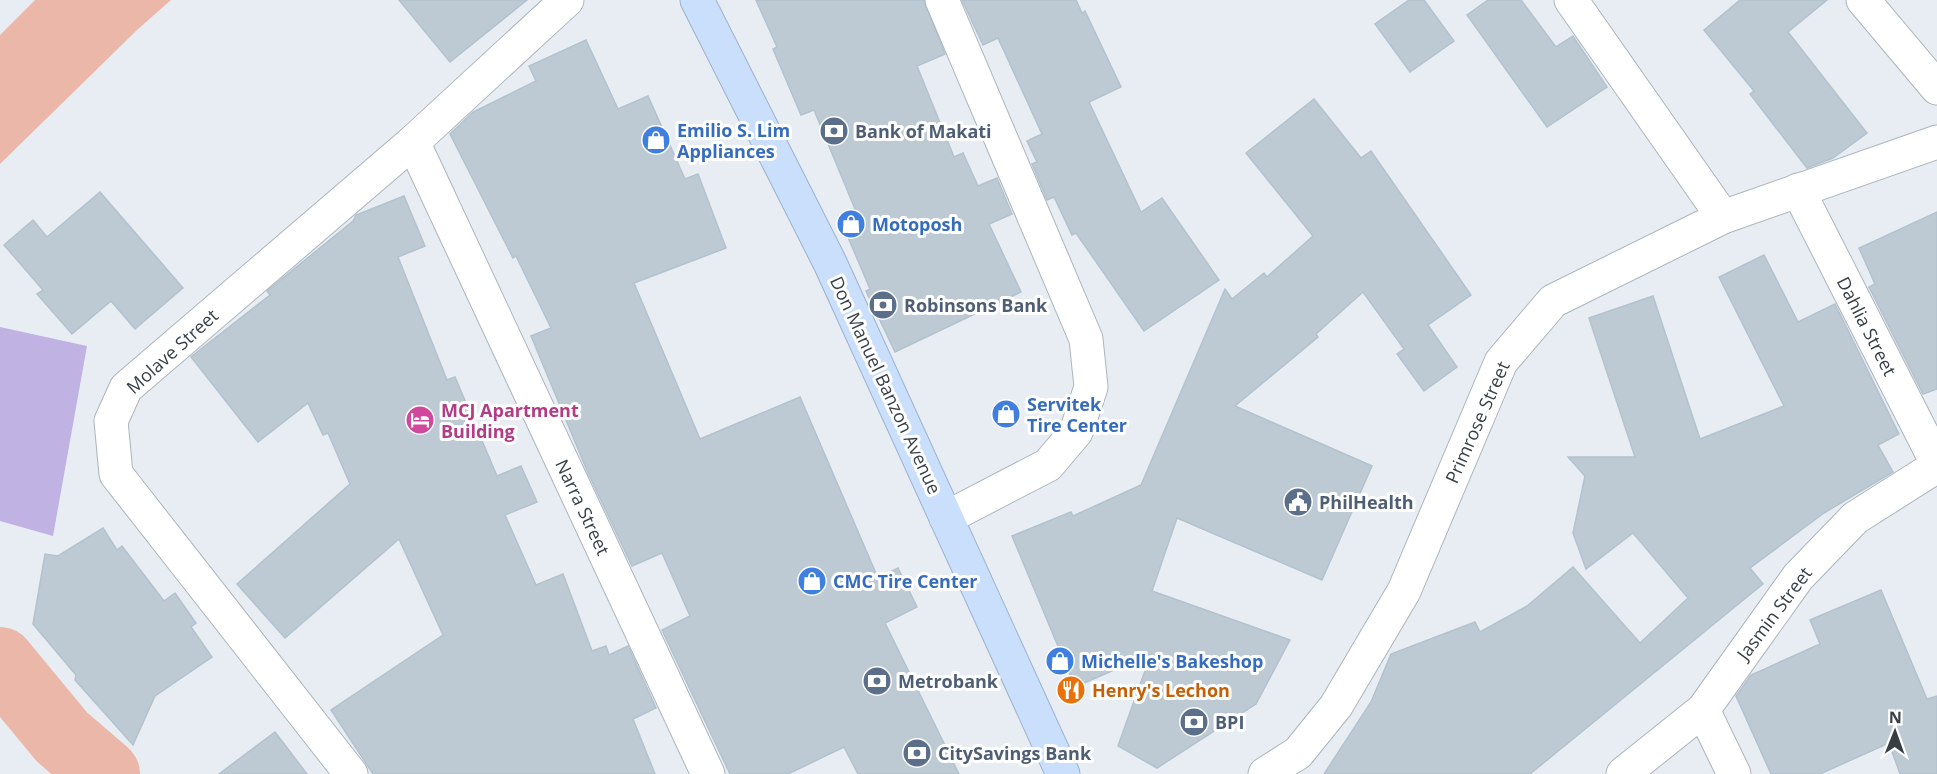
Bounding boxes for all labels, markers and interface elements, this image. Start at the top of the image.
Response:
bank icon: Bank of Makati [818,115,850,147]
place label: Emilio S. Lim Appliances [677,118,790,163]
place label: Bank of Makati [855,119,992,143]
shop icon: Emilio S. Lim Appliances [640,124,672,156]
shop icon: Motoposh [835,208,867,240]
place label: Motoposh [872,212,962,236]
street label: Don Manuel Banzon Avenue [825,272,947,498]
street label: Dahlia Street [1832,272,1902,380]
bank icon: Robinsons Bank [867,289,899,321]
place label: Robinsons Bank [904,293,1048,317]
street label: Molave Street [121,303,223,399]
street label: Primrose Street [1439,357,1515,487]
place label: Servitek Tire Center [1027,392,1127,437]
place label: MCJ Apartment Building [441,398,579,443]
shop icon: Servitek Tire Center [990,398,1022,430]
hotel icon: MCJ Apartment Building [404,404,436,436]
street label: Narra Street [550,455,616,559]
public building icon: PhilHealth [1282,486,1314,518]
place label: PhilHealth [1319,490,1414,514]
street label: Jasmin Street [1730,562,1817,666]
shop icon: CMC Tire Center [796,565,828,597]
place label: CMC Tire Center [833,569,978,593]
shop icon: Michelle's Bakeshop [1044,645,1076,677]
place label: Michelle's Bakeshop [1081,649,1263,673]
bank icon: Metrobank [861,665,893,697]
place label: Metrobank [898,669,999,693]
restaurant icon: Henry's Lechon [1055,674,1087,706]
place label: Henry's Lechon [1092,678,1230,702]
north arrow [1865,702,1925,762]
bank icon: BPI [1178,706,1210,738]
text: N [1889,706,1902,728]
place label: BPI [1215,710,1244,734]
bank icon: CitySavings Bank [901,737,933,769]
place label: CitySavings Bank [938,741,1092,765]

